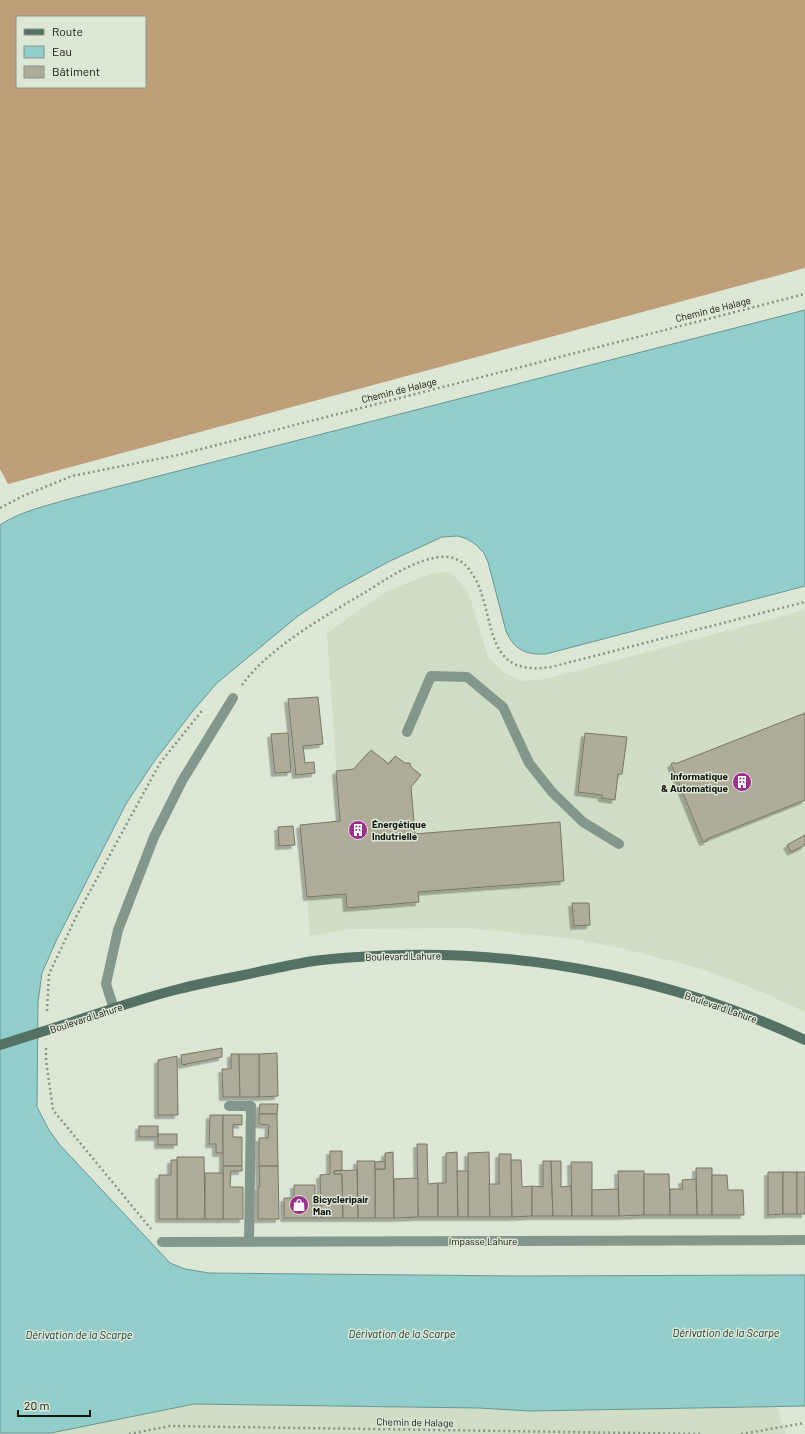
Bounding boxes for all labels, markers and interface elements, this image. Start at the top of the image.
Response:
legend [16,16,146,88]
text: Route [52,24,83,38]
text: Eau [52,44,72,58]
text: Bâtiment [52,64,100,78]
street label: Chemin de Halage [674,294,752,324]
street label: Chemin de Halage [360,375,438,405]
place label: Informatique & Automatique [661,770,729,794]
building icon: Informatique & Automatique [731,771,753,793]
place label: Énergétique Indutrielle [372,818,427,842]
building icon: Énergétique Indutrielle [347,819,369,841]
street label: Boulevard Lahure [365,949,441,963]
street label: Boulevard Lahure [683,989,759,1025]
street label: Boulevard Lahure [48,1001,124,1035]
place label: Bicycleripair Man [313,1193,369,1217]
shop icon: Bicycleripair Man [288,1194,310,1216]
street label: Impasse Lahure [449,1235,517,1247]
water label: Dérivation de la Scarpe [673,1326,780,1339]
water label: Dérivation de la Scarpe [349,1327,456,1340]
water label: Dérivation de la Scarpe [26,1328,133,1341]
scale bar [18,1392,90,1418]
text: 20 m [24,1398,50,1412]
street label: Chemin de Halage [376,1415,454,1429]

